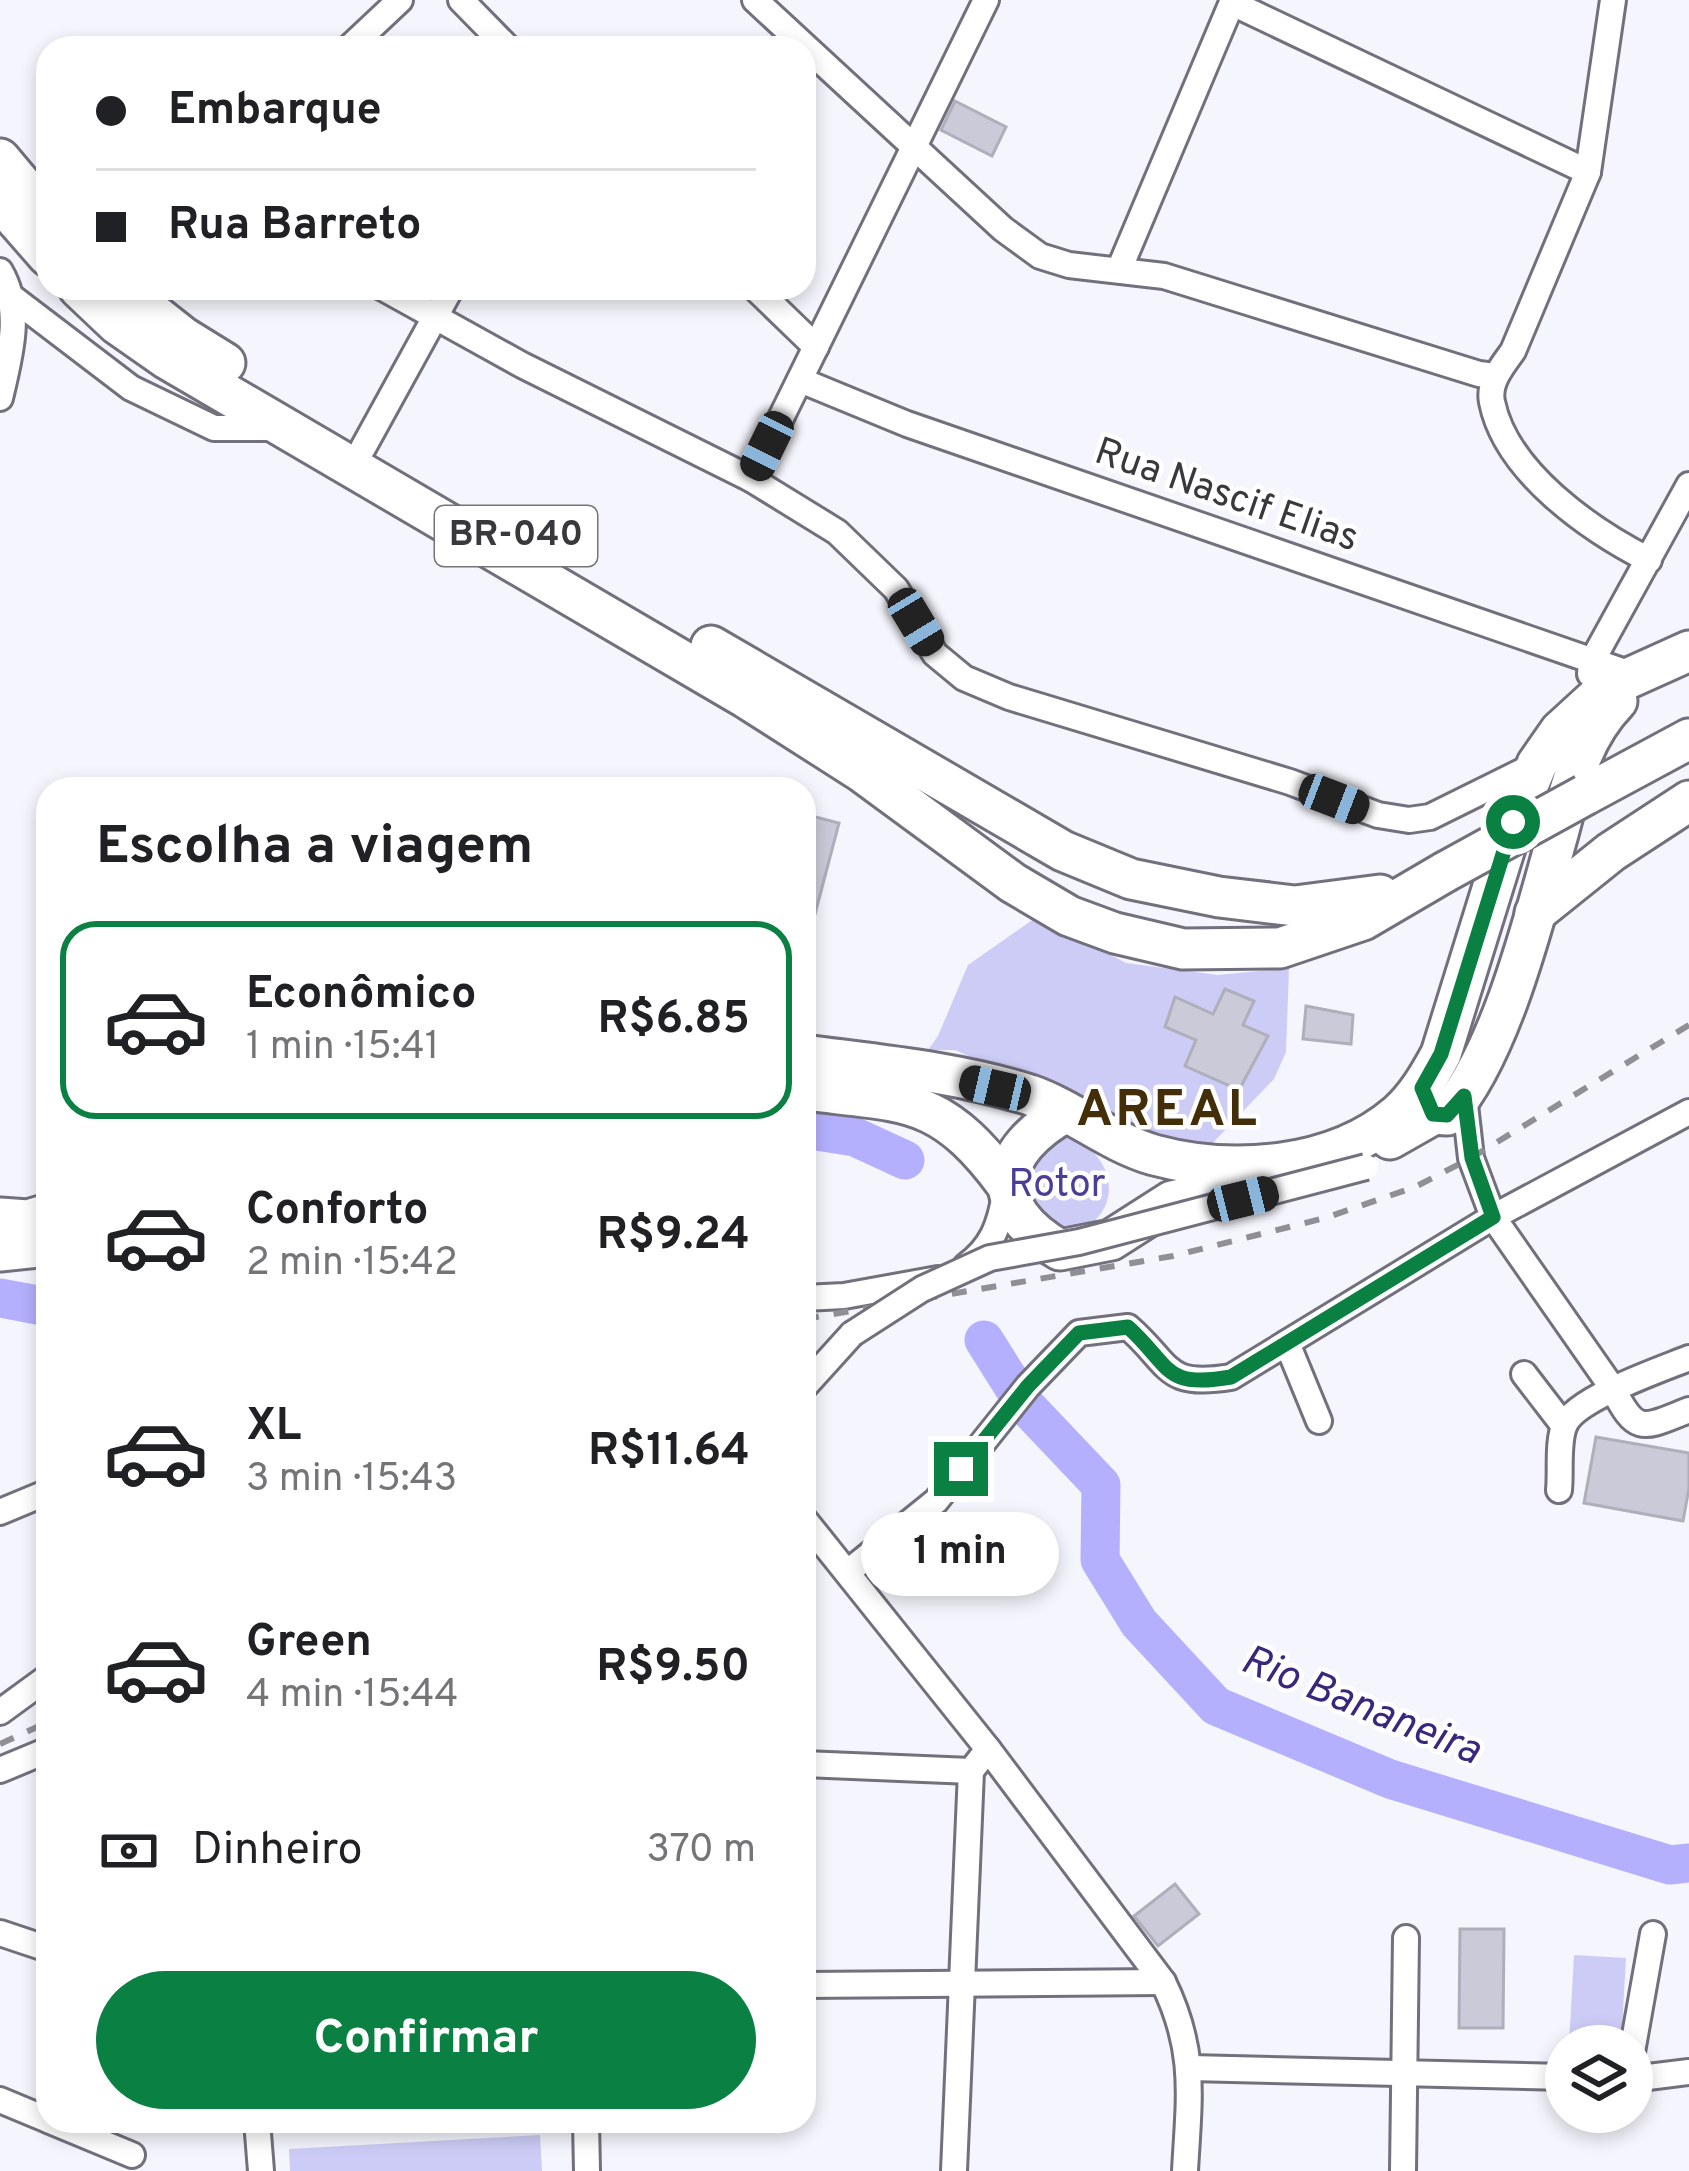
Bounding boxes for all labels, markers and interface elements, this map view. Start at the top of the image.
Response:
text: Embarque [168,83,382,140]
text: Rua Barreto [168,198,422,255]
car [735,406,799,486]
street label: Rua Nascif Elias [1088,429,1364,565]
road number: BR-040 [435,506,597,566]
car [882,582,950,662]
car [1294,769,1374,829]
route start [1486,795,1540,849]
text: Escolha a viagem [96,814,533,883]
icon: car [102,966,210,1074]
text: Econômico [246,967,476,1024]
text: R$6.85 [597,992,750,1049]
text: 1 min · 15:41 [246,1024,439,1073]
car [956,1062,1034,1114]
district label: AREAL [1076,1080,1260,1145]
park label: Rotor [1008,1162,1106,1211]
car [1204,1173,1282,1225]
icon: car [102,1182,210,1290]
text: Conforto [246,1183,429,1240]
text: R$9.24 [597,1208,750,1265]
text: 2 min · 15:42 [246,1240,458,1289]
icon: car [102,1398,210,1506]
text: XL [246,1399,301,1456]
text: R$11.64 [588,1424,750,1481]
route end [934,1442,988,1496]
text: 3 min · 15:43 [246,1456,457,1505]
callout: 1 min [862,1511,1060,1595]
text: 1 min [913,1529,1007,1578]
icon: car [102,1614,210,1722]
text: Green [246,1615,372,1672]
water label: Rio Bananeira [1232,1635,1488,1779]
text: R$9.50 [596,1640,750,1697]
text: 4 min · 15:44 [246,1672,459,1721]
icon: cash [96,1818,162,1884]
text: Dinheiro [192,1823,363,1880]
text: 370 m [646,1827,756,1876]
button: Confirmar [96,1971,756,2109]
map controls [1545,2025,1653,2133]
button: layers [1545,2025,1653,2133]

